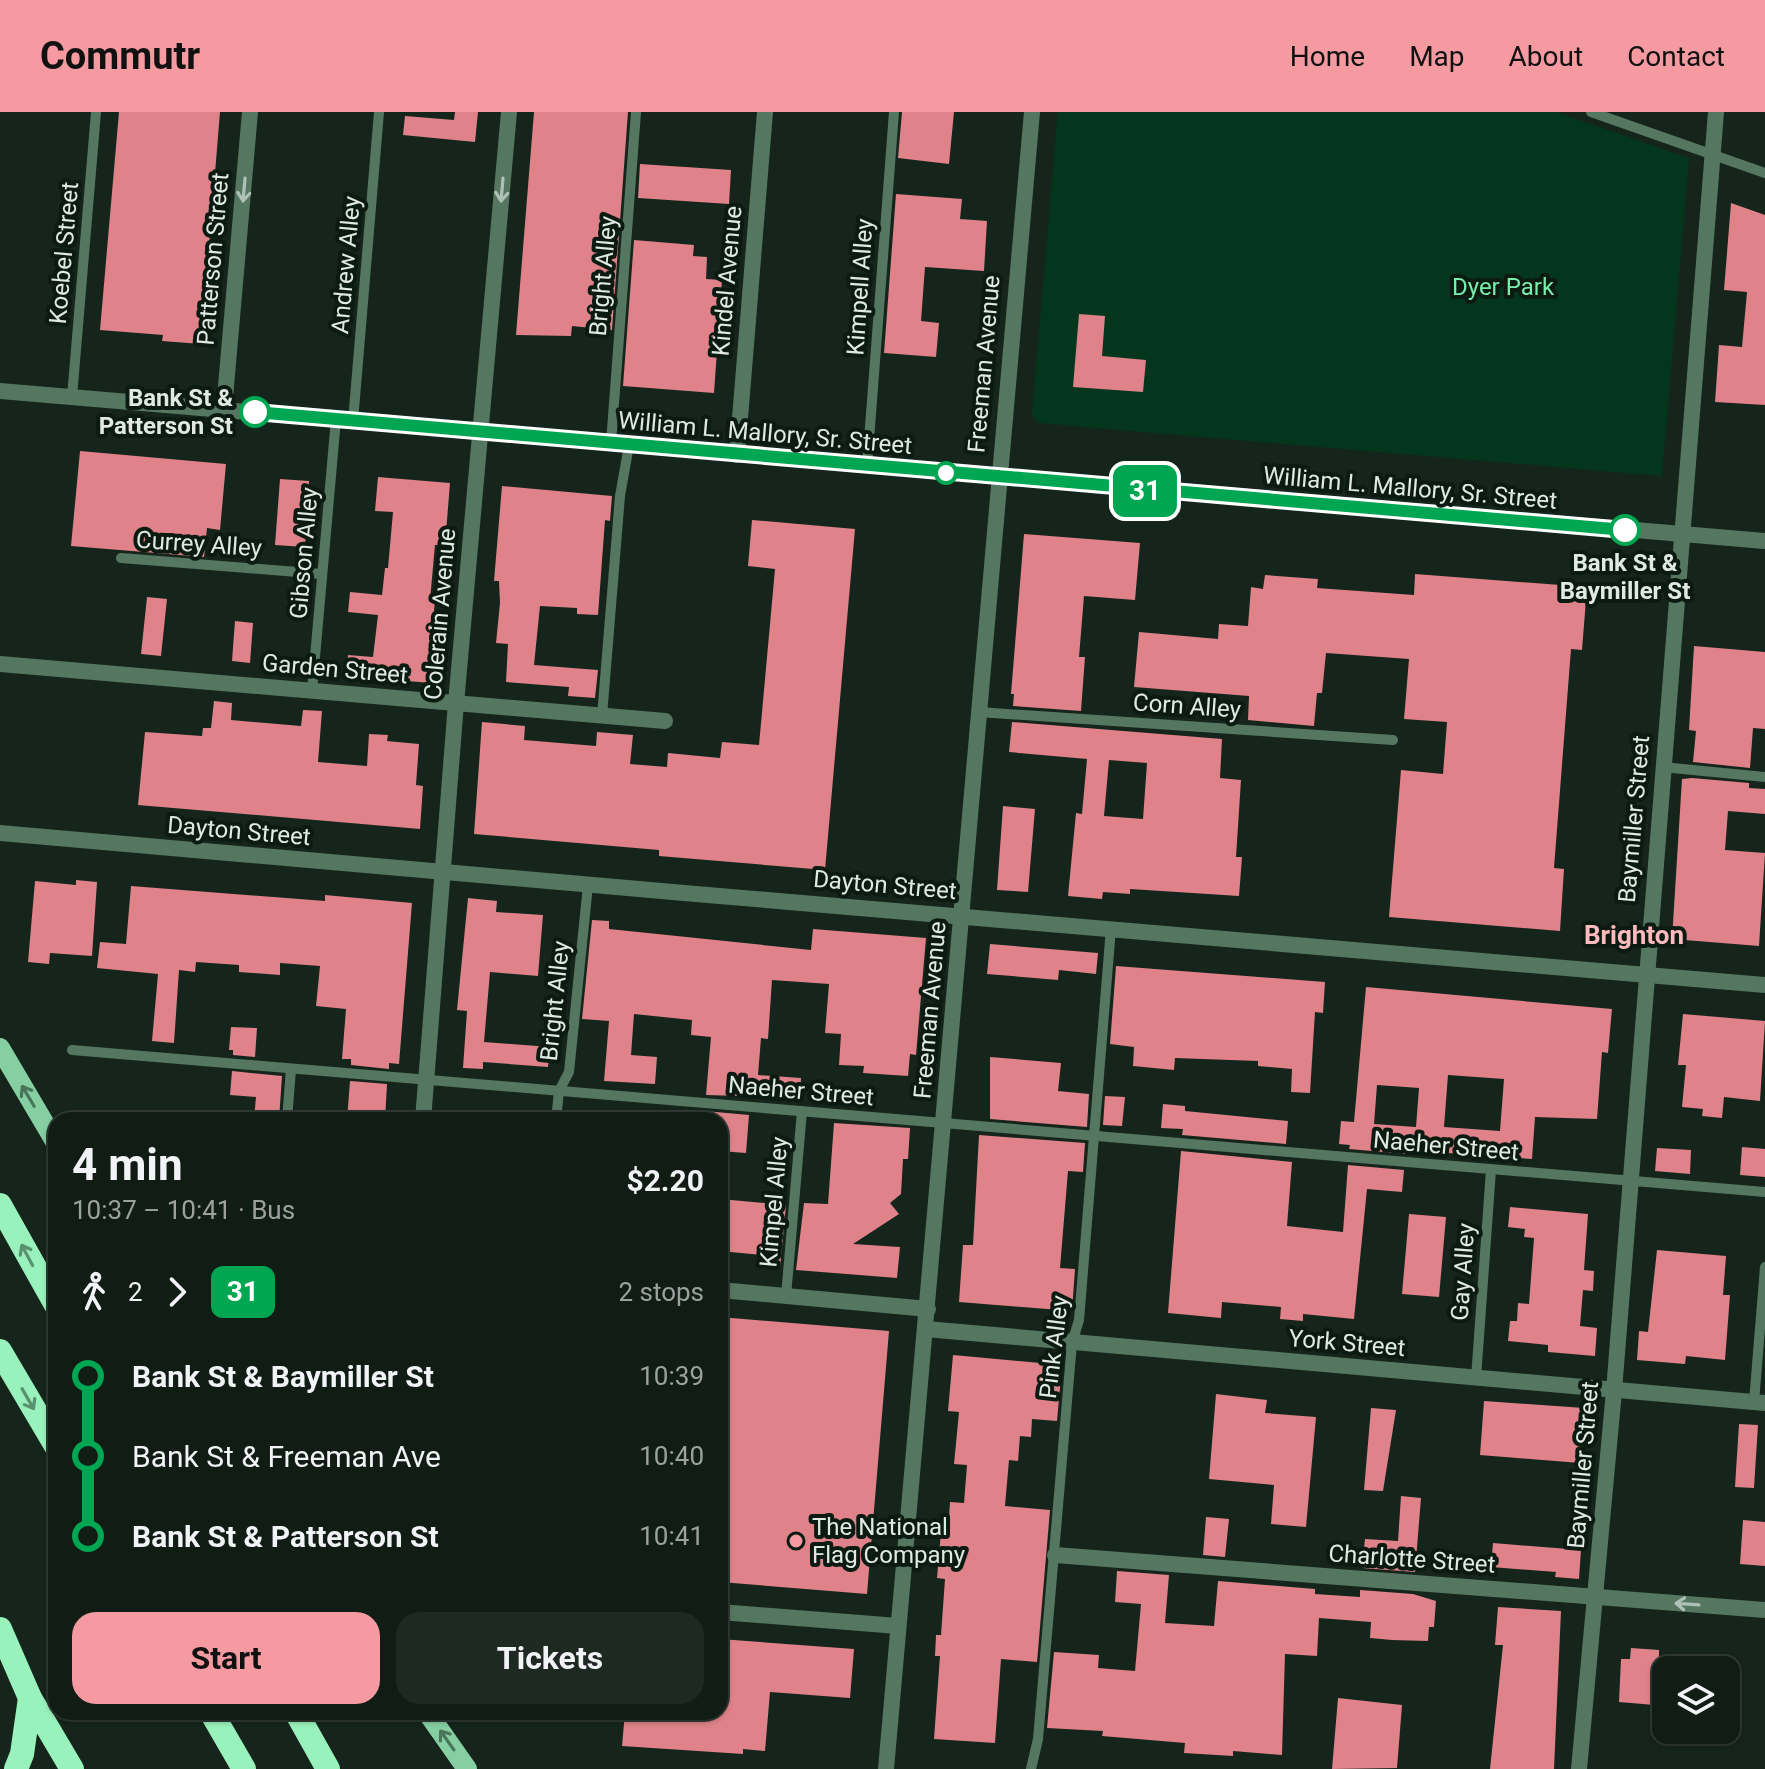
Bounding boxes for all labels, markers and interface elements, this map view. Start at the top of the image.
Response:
text: Commutr [40,34,200,78]
text: Home [1290,40,1365,73]
text: Map [1409,40,1465,73]
text: About [1509,40,1583,73]
text: Contact [1627,40,1725,73]
street label: Patterson Street [192,171,235,347]
one-way arrow [236,176,251,203]
one-way arrow [495,176,510,203]
street label: Koebel Street [44,181,84,325]
street label: Andrew Alley [326,194,366,335]
street label: Kindel Avenue [706,205,748,357]
street label: Bright Alley [584,214,622,337]
street label: Kimpell Alley [841,217,879,356]
park label: Dyer Park [1452,273,1555,301]
street label: Freeman Avenue [962,274,1006,454]
place label: Bank St & Patterson St [99,384,233,440]
marker: Bank St & Patterson St [240,397,270,427]
street label: William L. Mallory, Sr. Street [617,406,913,460]
street label: William L. Mallory, Sr. Street [1262,461,1558,515]
unlabelled marker [935,462,957,484]
line badge: 31 [1109,465,1181,517]
text: 31 [1129,474,1161,507]
street label: Gibson Alley [284,485,324,620]
marker: Bank St & Baymiller St [1610,515,1640,545]
street label: Currey Alley [135,526,263,562]
street label: Colerain Avenue [419,527,461,701]
place label: Bank St & Baymiller St [1560,549,1690,605]
street label: Garden Street [261,649,409,689]
street label: Corn Alley [1132,688,1242,724]
street label: Baymiller Street [1613,734,1655,904]
street label: Dayton Street [166,811,312,851]
street label: Dayton Street [812,865,958,905]
street label: Freeman Avenue [908,920,952,1100]
district label: Brighton [1584,920,1684,950]
street label: Bright Alley [535,939,575,1062]
street label: Naeher Street [727,1071,875,1111]
one-way arrow [20,1085,36,1108]
street label: Naeher Street [1372,1126,1520,1166]
street label: Kimpel Alley [754,1135,794,1269]
text: 4 min [72,1139,183,1191]
text: $2.20 [626,1163,704,1198]
text: 10:37 – 10:41 · Bus [72,1195,295,1225]
street label: Gay Alley [1446,1222,1480,1322]
one-way arrow [19,1244,35,1267]
icon: walk [72,1270,116,1314]
icon: forward [155,1270,199,1314]
text: 31 [227,1275,259,1308]
text: 2 [128,1277,143,1307]
text: 2 stops [618,1277,704,1307]
street label: Pink Alley [1034,1293,1074,1400]
street label: York Street [1288,1324,1407,1362]
text: Bank St & Baymiller St [132,1359,434,1394]
text: 10:39 [639,1361,704,1391]
street label: Baymiller Street [1562,1380,1604,1550]
one-way arrow [21,1386,36,1410]
text: Bank St & Freeman Ave [132,1439,441,1474]
text: 10:40 [639,1441,704,1471]
place label: The National Flag Company [812,1513,966,1569]
text: Bank St & Patterson St [132,1519,439,1554]
text: 10:41 [639,1521,704,1551]
marker: The National Flag Company [787,1532,805,1550]
street label: Charlotte Street [1328,1539,1497,1579]
one-way arrow [1674,1596,1701,1611]
button: Start [72,1612,380,1704]
button: Tickets [396,1612,704,1704]
map controls [1652,1656,1740,1744]
button: layers [1652,1656,1740,1744]
one-way arrow [439,1730,455,1752]

